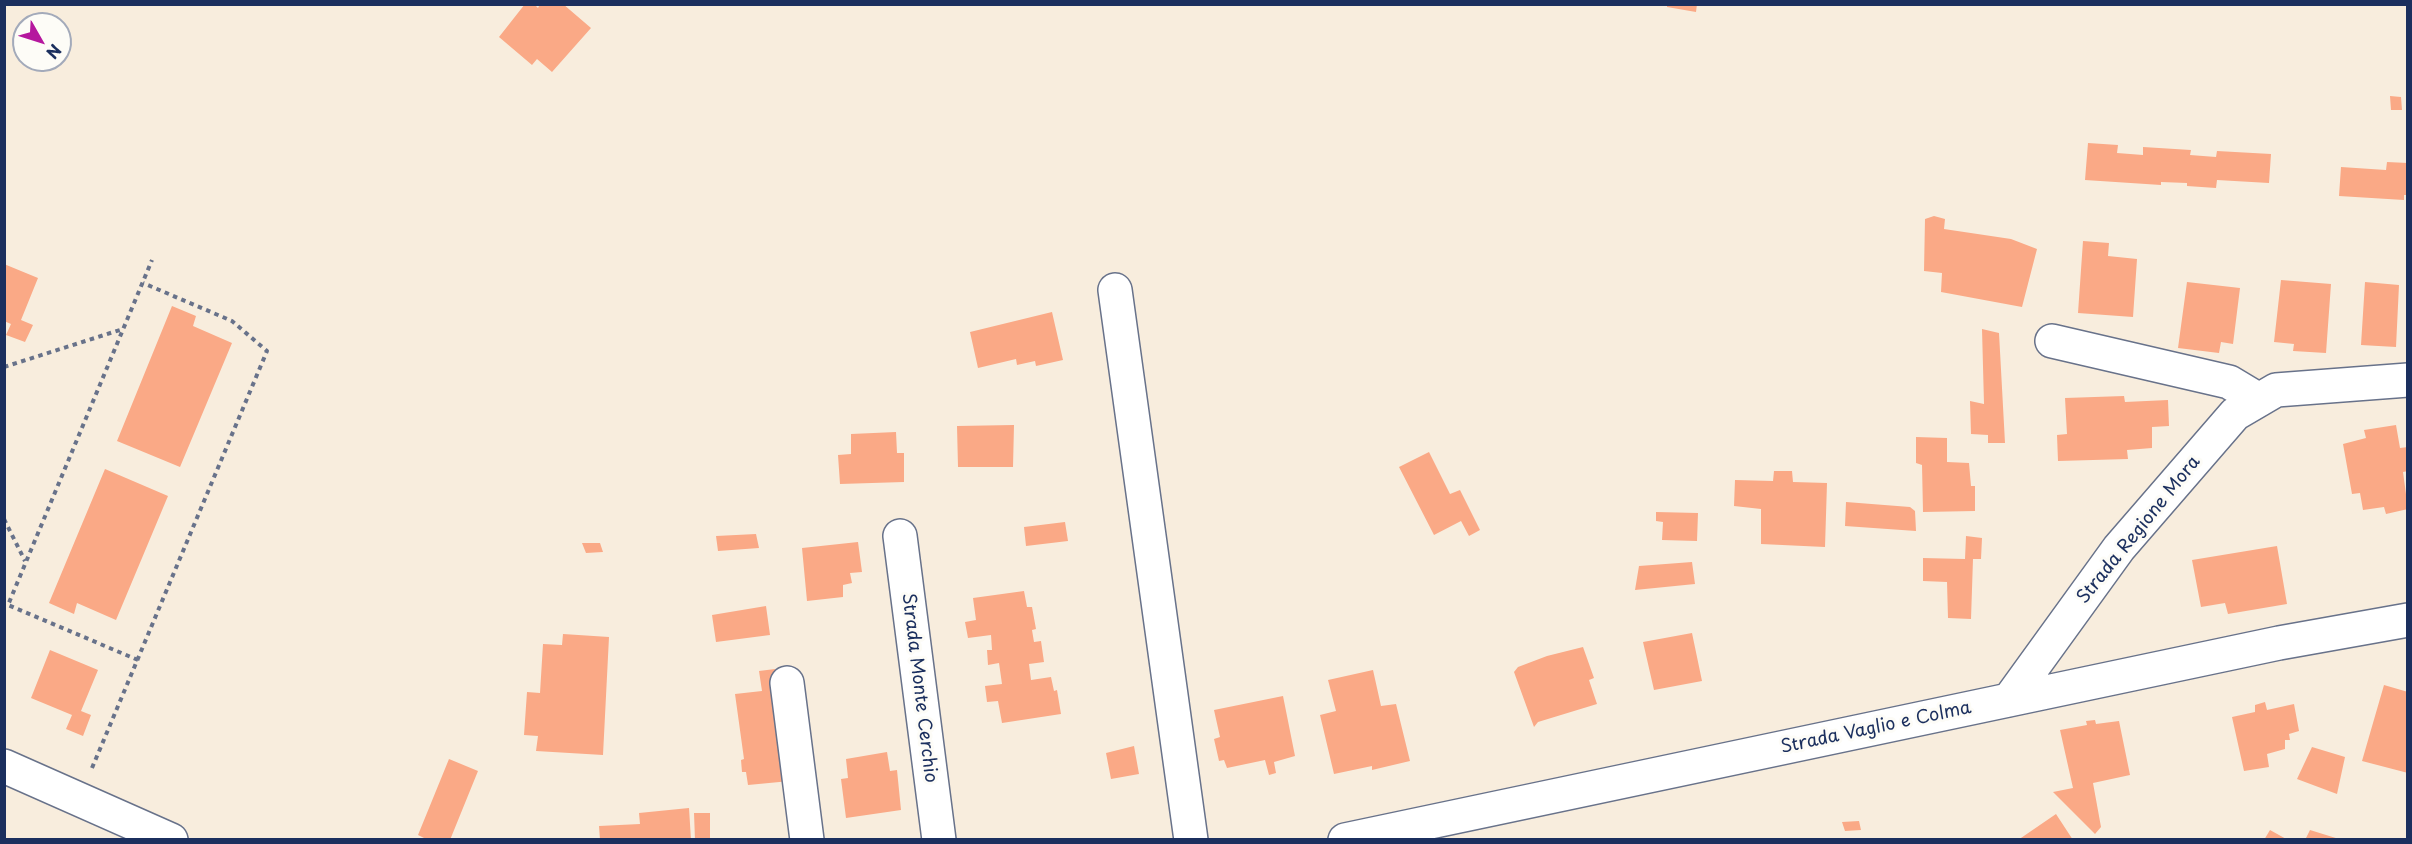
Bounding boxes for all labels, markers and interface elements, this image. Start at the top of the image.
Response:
north arrow [12,12,72,72]
text: N [41,40,68,65]
street label: Strada Regione Mora [2073,452,2205,608]
street label: Strada Monte Cerchio [897,592,941,784]
street label: Strada Vaglio e Colma [1779,697,1973,759]

